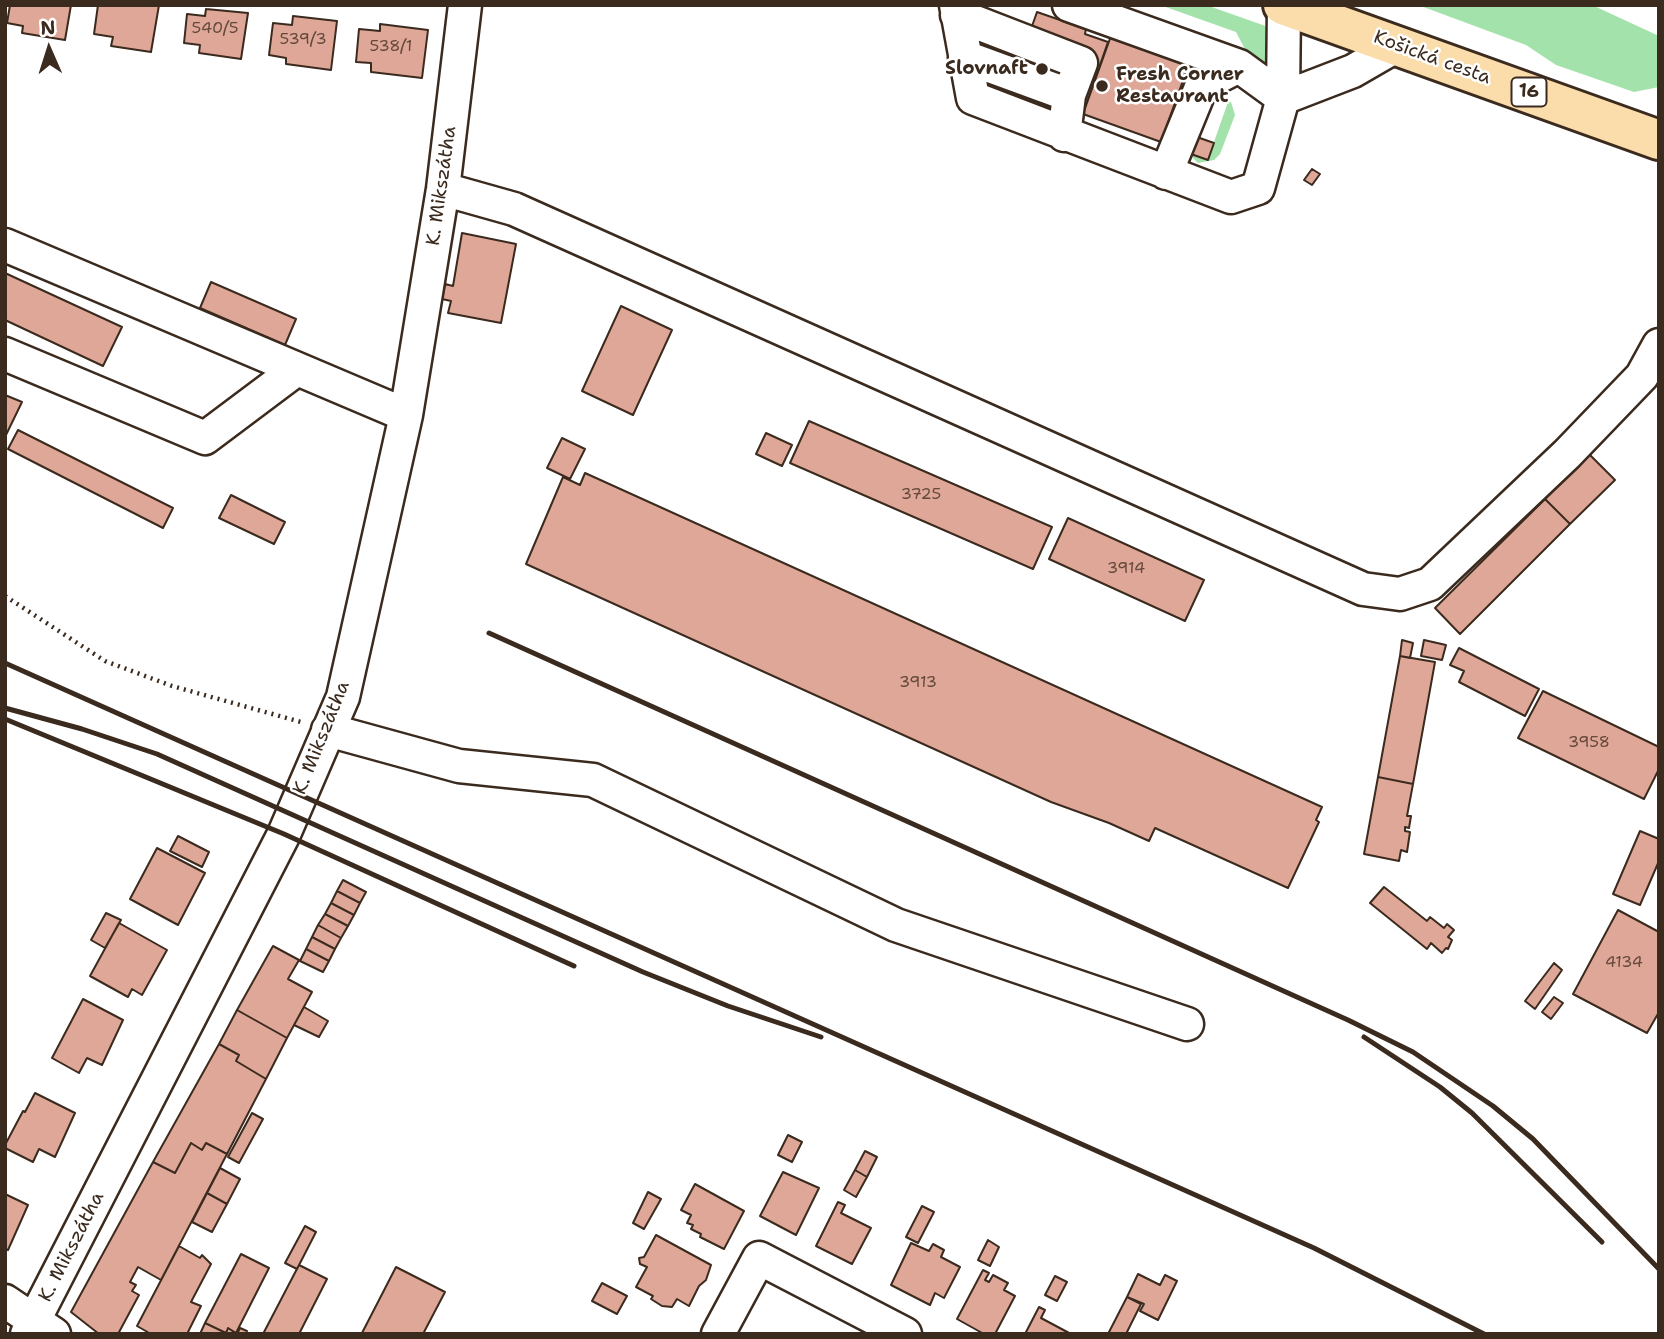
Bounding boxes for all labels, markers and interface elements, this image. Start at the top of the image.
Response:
north arrow [14,14,84,84]
text: N [40,15,56,40]
house number: 540/5 [192,19,238,39]
street label: Košická cesta [1370,26,1494,90]
house number: 539/3 [279,30,327,50]
house number: 538/1 [370,37,412,57]
place label: Slovnaft [945,58,1028,80]
marker: Slovnaft [1034,61,1050,77]
place label: Fresh Corner Restaurant [1116,64,1244,108]
marker: Fresh Corner Restaurant [1094,78,1110,94]
road number: 16 [1512,78,1546,106]
street label: K. Mikszátha [422,125,462,247]
house number: 3725 [901,485,941,505]
house number: 3914 [1107,559,1145,579]
house number: 3913 [899,673,937,693]
street label: K. Mikszátha [289,678,355,798]
house number: 3958 [1568,733,1610,753]
house number: 4134 [1605,953,1643,973]
street label: K. Mikszátha [35,1188,109,1306]

